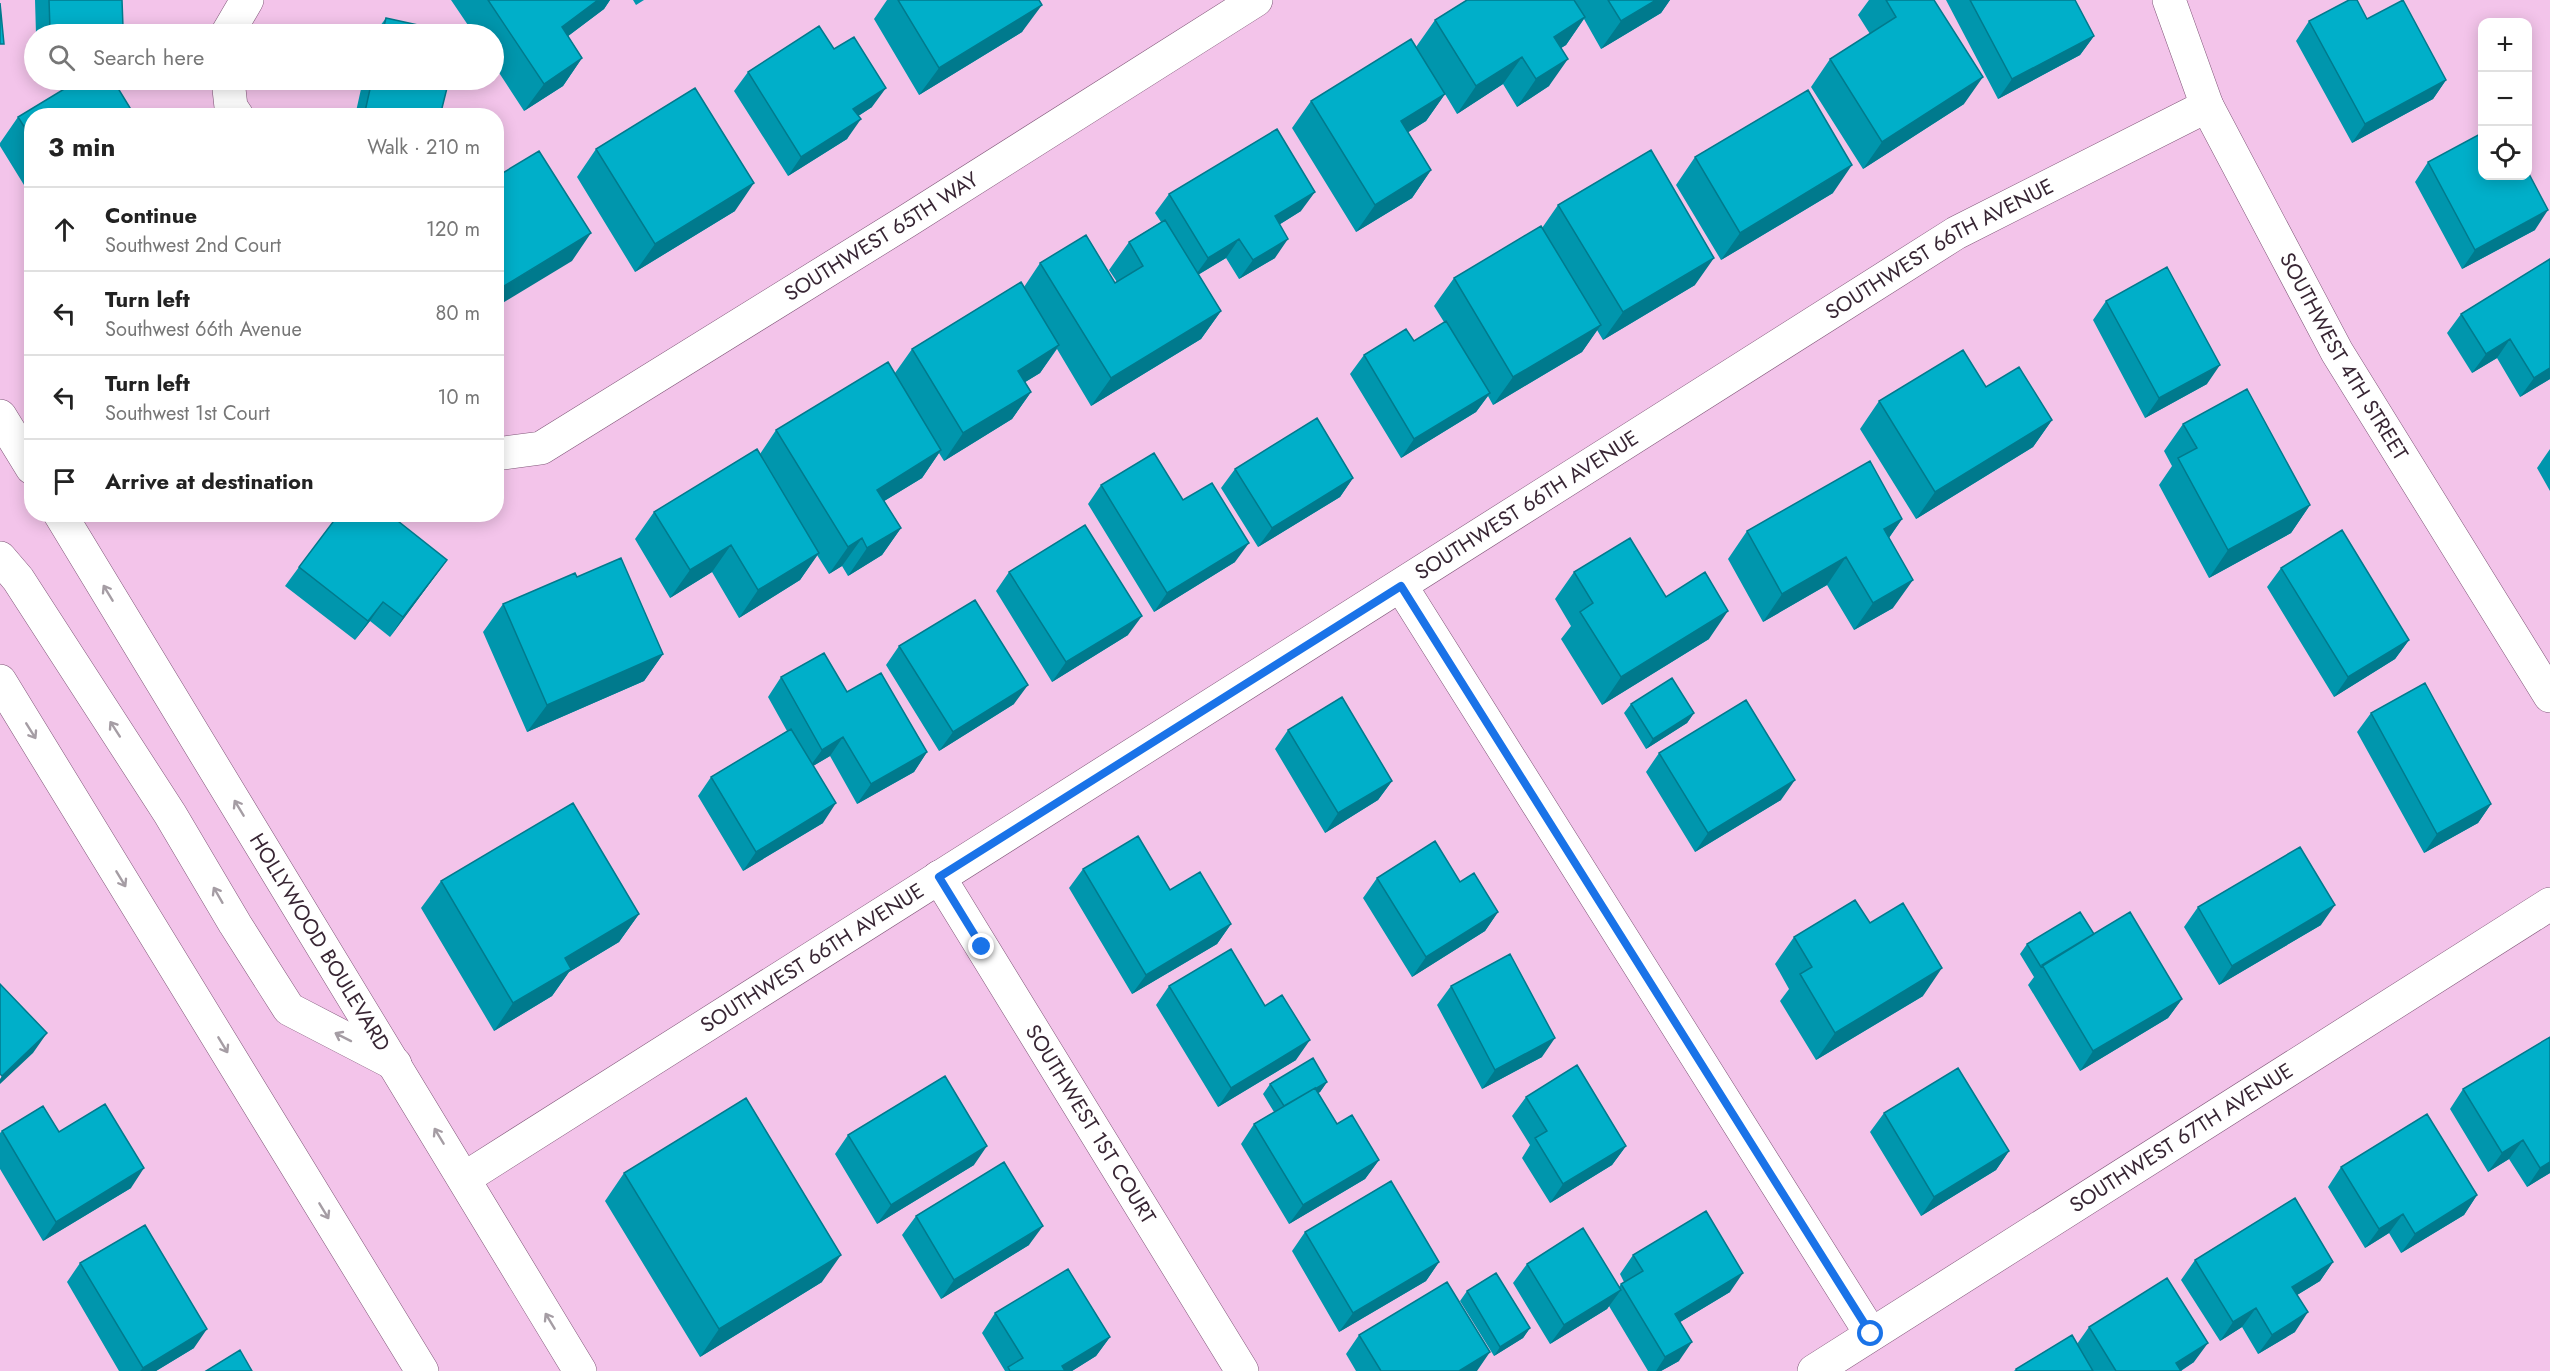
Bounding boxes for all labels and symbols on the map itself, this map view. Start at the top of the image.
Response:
street label: SOUTHWEST 65TH WAY [778,164,984,309]
street label: SOUTHWEST 66TH AVENUE [1820,171,2059,327]
street label: SOUTHWEST 4TH STREET [2272,247,2416,466]
street label: SOUTHWEST 66TH AVENUE [1409,423,1644,587]
one-way arrow [101,585,113,602]
one-way arrow [25,722,37,739]
one-way arrow [109,722,121,738]
one-way arrow [232,800,244,817]
street label: HOLLYWOOD BOULEVARD [242,828,398,1057]
one-way arrow [115,870,127,887]
street label: SOUTHWEST 66TH AVENUE [695,876,930,1040]
one-way arrow [211,887,223,904]
route end [968,933,994,959]
street label: SOUTHWEST 1ST COURT [1018,1019,1163,1230]
one-way arrow [335,1031,352,1043]
one-way arrow [217,1036,229,1053]
street label: SOUTHWEST 67TH AVENUE [2064,1056,2299,1220]
one-way arrow [433,1128,445,1145]
one-way arrow [319,1202,331,1219]
one-way arrow [544,1313,556,1330]
route start [1857,1320,1883,1346]

